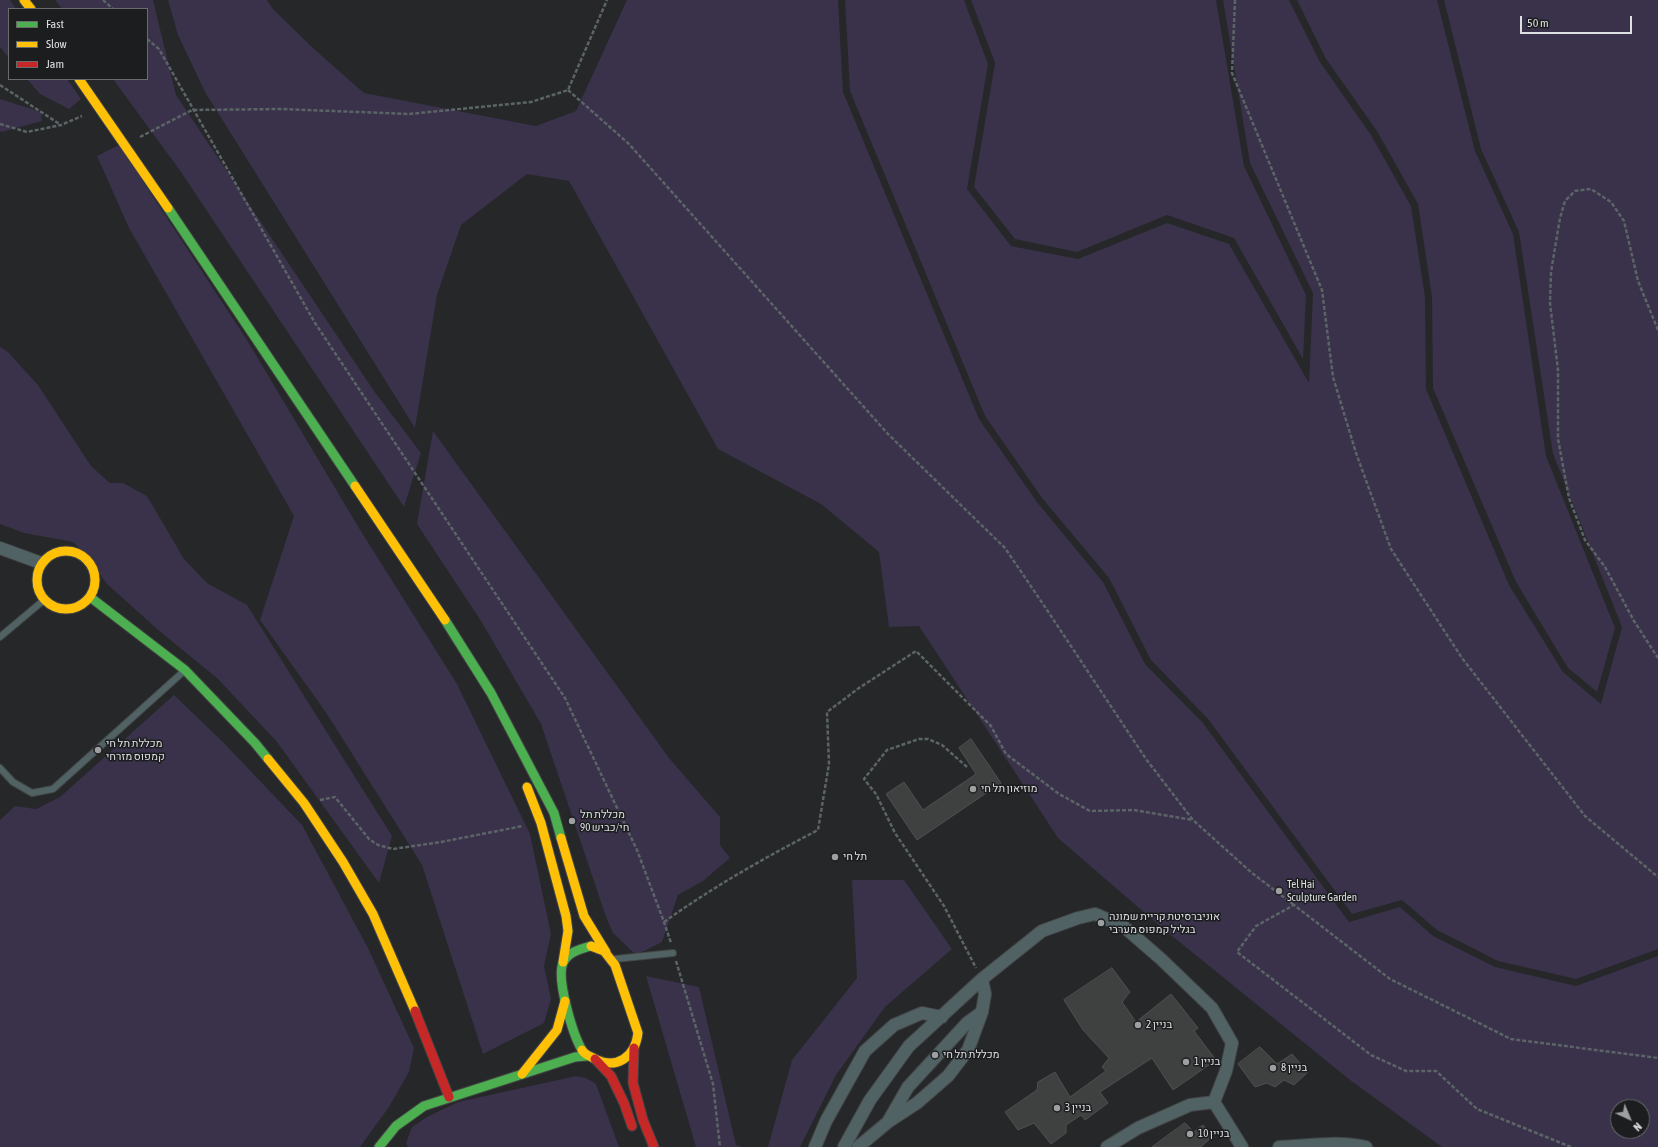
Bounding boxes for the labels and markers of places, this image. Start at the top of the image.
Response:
place label: מכללת תל חי קמפוס מזרחי [106,737,165,763]
marker: מכללת תל חי קמפוס מזרחי [93,745,103,755]
place label: מוזיאון תל חי [981,782,1037,796]
marker: מוזיאון תל חי [968,784,978,794]
place label: מכללת תל חי/כביש 90 [580,808,629,834]
marker: מכללת תל חי/כביש 90 [567,816,577,826]
place label: תל חי [843,850,867,864]
marker: תל חי [830,852,840,862]
place label: Tel Hai Sculpture Garden [1287,878,1357,904]
marker: Tel Hai Sculpture Garden [1274,886,1284,896]
place label: אוניברסיטת קריית שמונה בגליל קמפוס מערבי [1109,910,1220,936]
marker: אוניברסיטת קריית שמונה בגליל קמפוס מערבי [1096,918,1106,928]
place label: בניין 2 [1146,1018,1172,1032]
marker: בניין 2 [1133,1020,1143,1030]
place label: מכללת תל חי [943,1048,1000,1062]
marker: מכללת תל חי [930,1050,940,1060]
place label: בניין 1 [1194,1055,1220,1069]
marker: בניין 1 [1181,1057,1191,1067]
place label: בניין 8 [1281,1061,1307,1075]
marker: בניין 8 [1268,1063,1278,1073]
place label: בניין 3 [1065,1101,1091,1115]
marker: בניין 3 [1052,1103,1062,1113]
place label: בניין 10 [1198,1127,1229,1141]
marker: בניין 10 [1185,1129,1195,1139]

